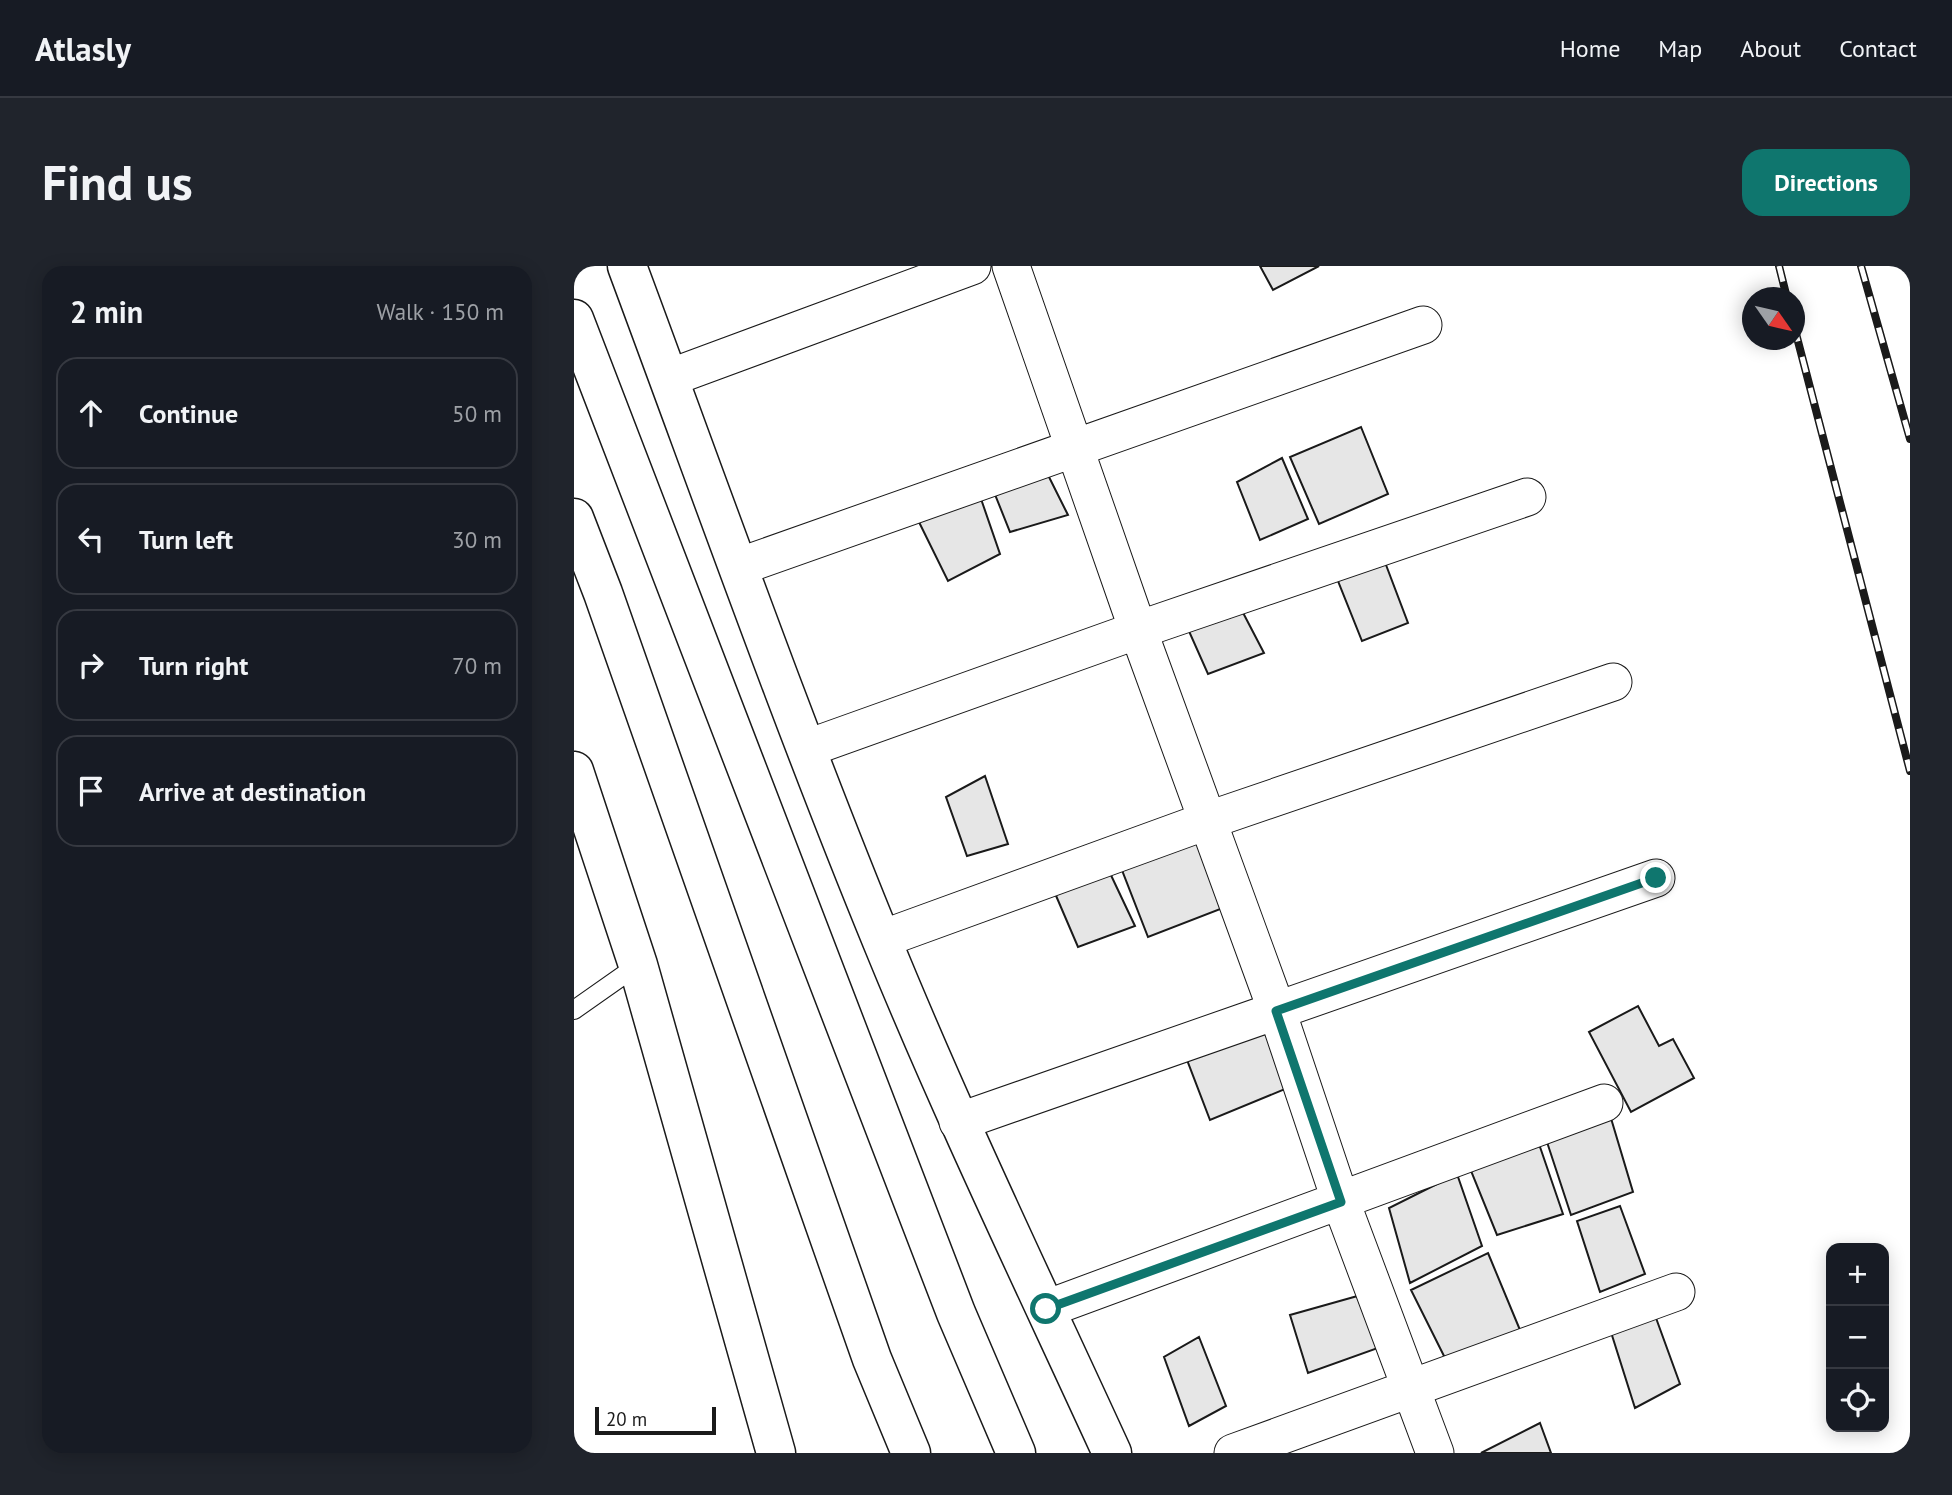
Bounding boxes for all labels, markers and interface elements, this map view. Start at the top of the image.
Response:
text: Atlasly [35,27,131,70]
text: Home [1560,33,1620,64]
text: Map [1658,33,1702,64]
text: About [1740,33,1801,64]
text: Contact [1839,33,1917,64]
button: Directions [1742,149,1910,216]
text: Find us [42,150,193,214]
north arrow [1742,287,1805,350]
text: 2 min [70,292,143,331]
text: Walk · 150 m [377,297,504,326]
icon: ahead [72,394,110,432]
text: Continue [139,397,238,430]
text: 50 m [452,399,502,428]
icon: left [72,520,110,558]
text: Turn left [139,523,233,556]
text: 30 m [452,525,502,554]
icon: right [72,646,110,684]
text: Turn right [139,649,248,682]
text: 70 m [452,651,502,680]
icon: arrive [72,772,110,810]
text: Arrive at destination [139,775,366,808]
route end [1640,862,1671,893]
map controls [1826,1243,1889,1432]
button: + [1826,1243,1889,1306]
route start [1030,1293,1061,1324]
button: − [1826,1306,1889,1369]
button: locate [1826,1369,1889,1432]
scale bar [595,1404,716,1436]
text: 20 m [606,1407,647,1431]

